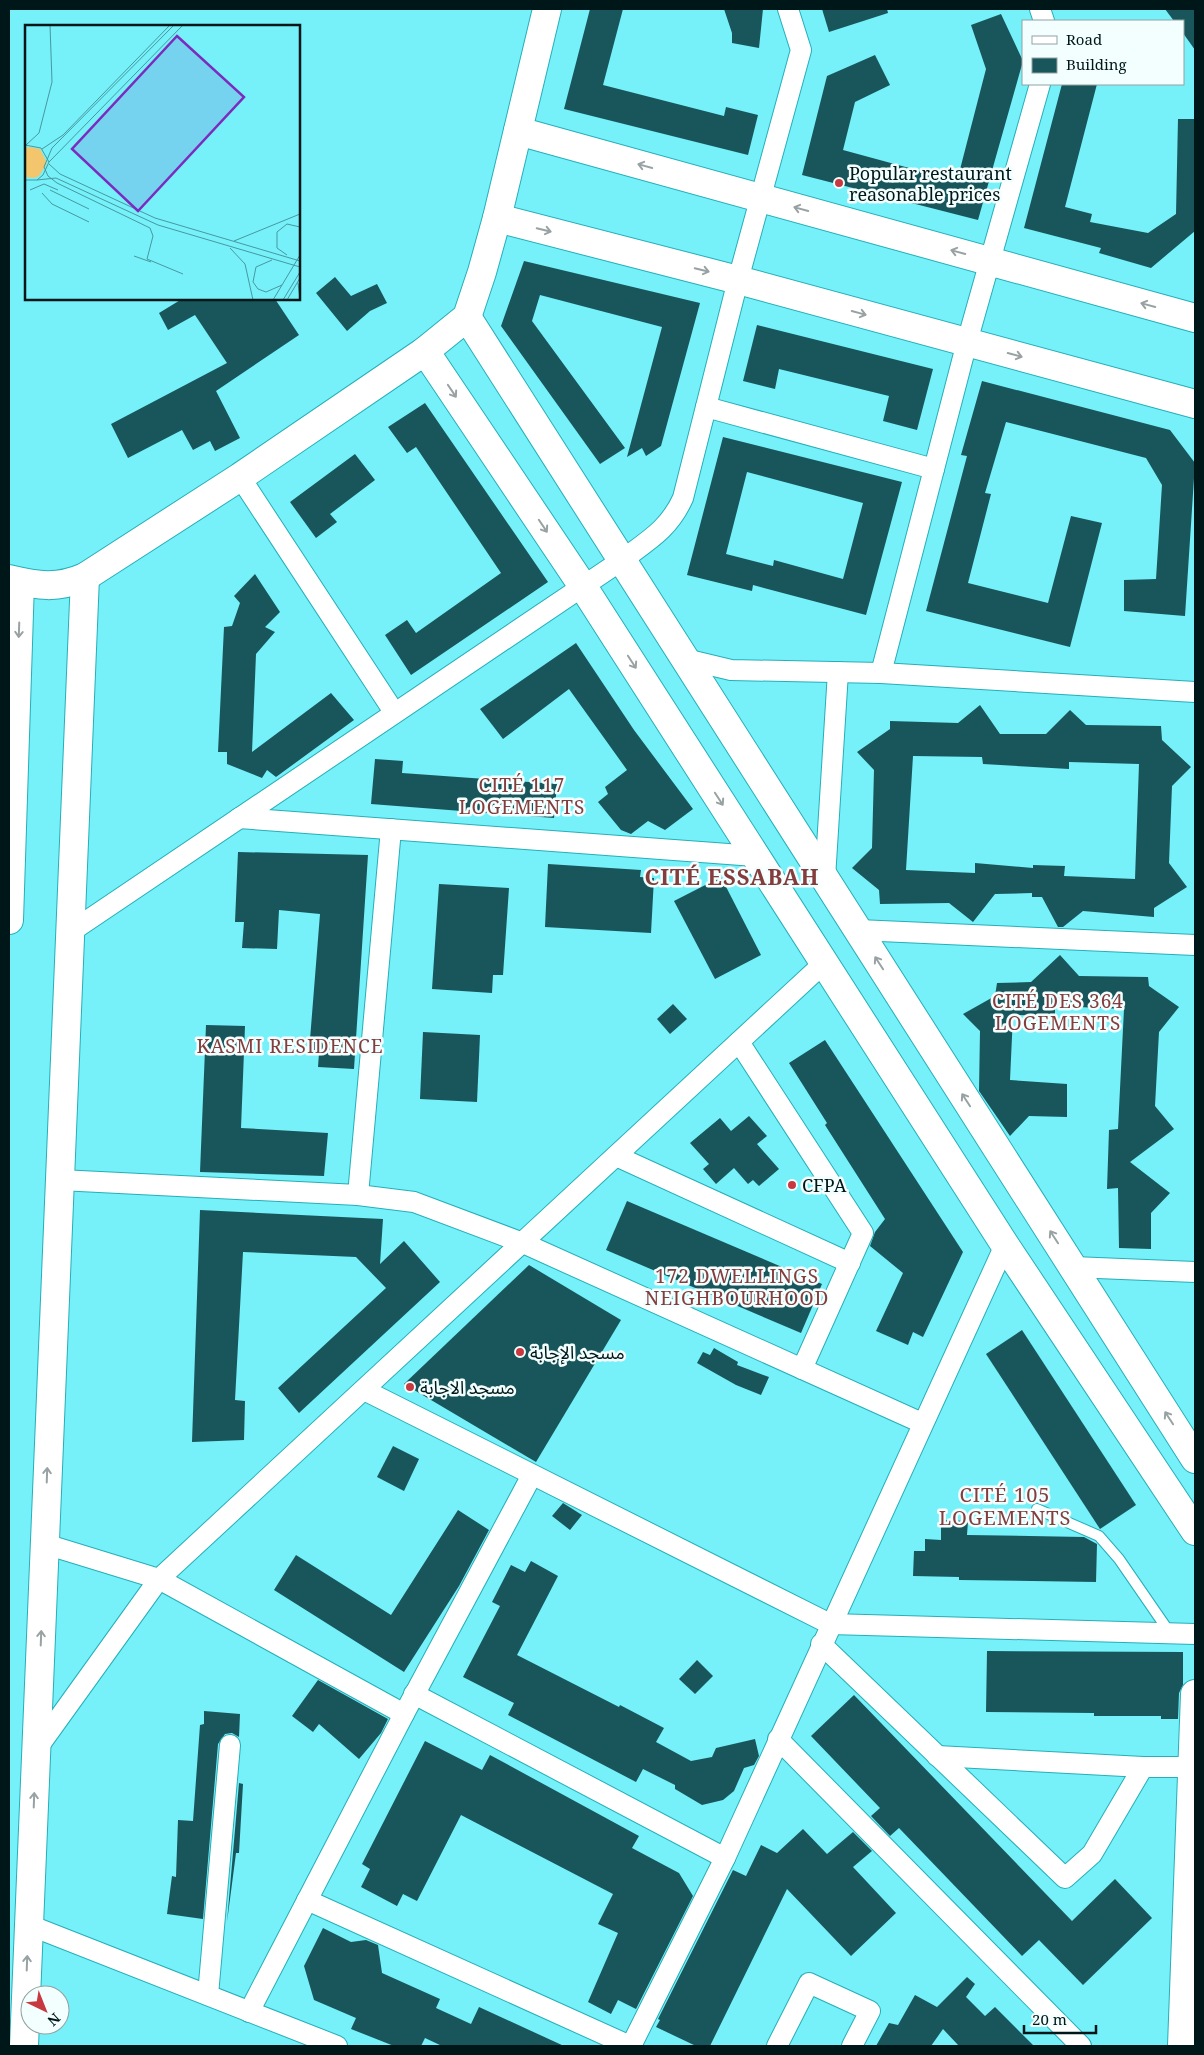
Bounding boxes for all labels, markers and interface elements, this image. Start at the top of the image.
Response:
legend [1022,20,1184,85]
inset map [25,25,300,300]
text: Road [1066,29,1102,49]
text: Building [1066,54,1127,74]
one-way arrow [637,161,653,171]
place label: Popular restaurant reasonable prices [849,161,1012,206]
marker: Popular restaurant reasonable prices [833,177,845,189]
one-way arrow [794,204,810,214]
one-way arrow [536,226,552,235]
one-way arrow [950,247,966,257]
one-way arrow [693,266,709,276]
one-way arrow [1141,300,1157,309]
one-way arrow [850,308,866,318]
one-way arrow [1007,351,1023,360]
one-way arrow [447,384,457,398]
one-way arrow [538,519,548,533]
one-way arrow [14,622,23,638]
one-way arrow [627,655,637,669]
district label: CITÉ 117 LOGEMENTS [459,772,585,820]
one-way arrow [714,792,725,806]
district label: CITÉ ESSABAH [645,861,819,891]
one-way arrow [873,956,883,970]
district label: CITÉ DES 364 LOGEMENTS [992,988,1124,1036]
district label: KASMI RESIDENCE [196,1033,384,1059]
one-way arrow [961,1093,971,1107]
place label: CFPA [802,1173,847,1197]
marker: CFPA [786,1179,798,1191]
one-way arrow [1048,1230,1058,1244]
district label: 172 DWELLINGS NEIGHBOURHOOD [645,1263,829,1311]
place label: مسجد الإجابة [530,1340,625,1365]
marker: مسجد الإجابة [514,1346,526,1358]
place label: مسجد الاجابة [420,1375,515,1399]
marker: مسجد الاجابة [404,1381,416,1393]
one-way arrow [1164,1411,1174,1425]
one-way arrow [43,1468,52,1484]
district label: CITÉ 105 LOGEMENTS [939,1481,1071,1531]
one-way arrow [36,1630,45,1646]
one-way arrow [29,1792,39,1808]
one-way arrow [23,1955,32,1971]
north arrow [20,1985,70,2035]
scale bar [1024,2002,1096,2034]
text: N [44,2009,65,2031]
text: 20 m [1032,2009,1067,2029]

